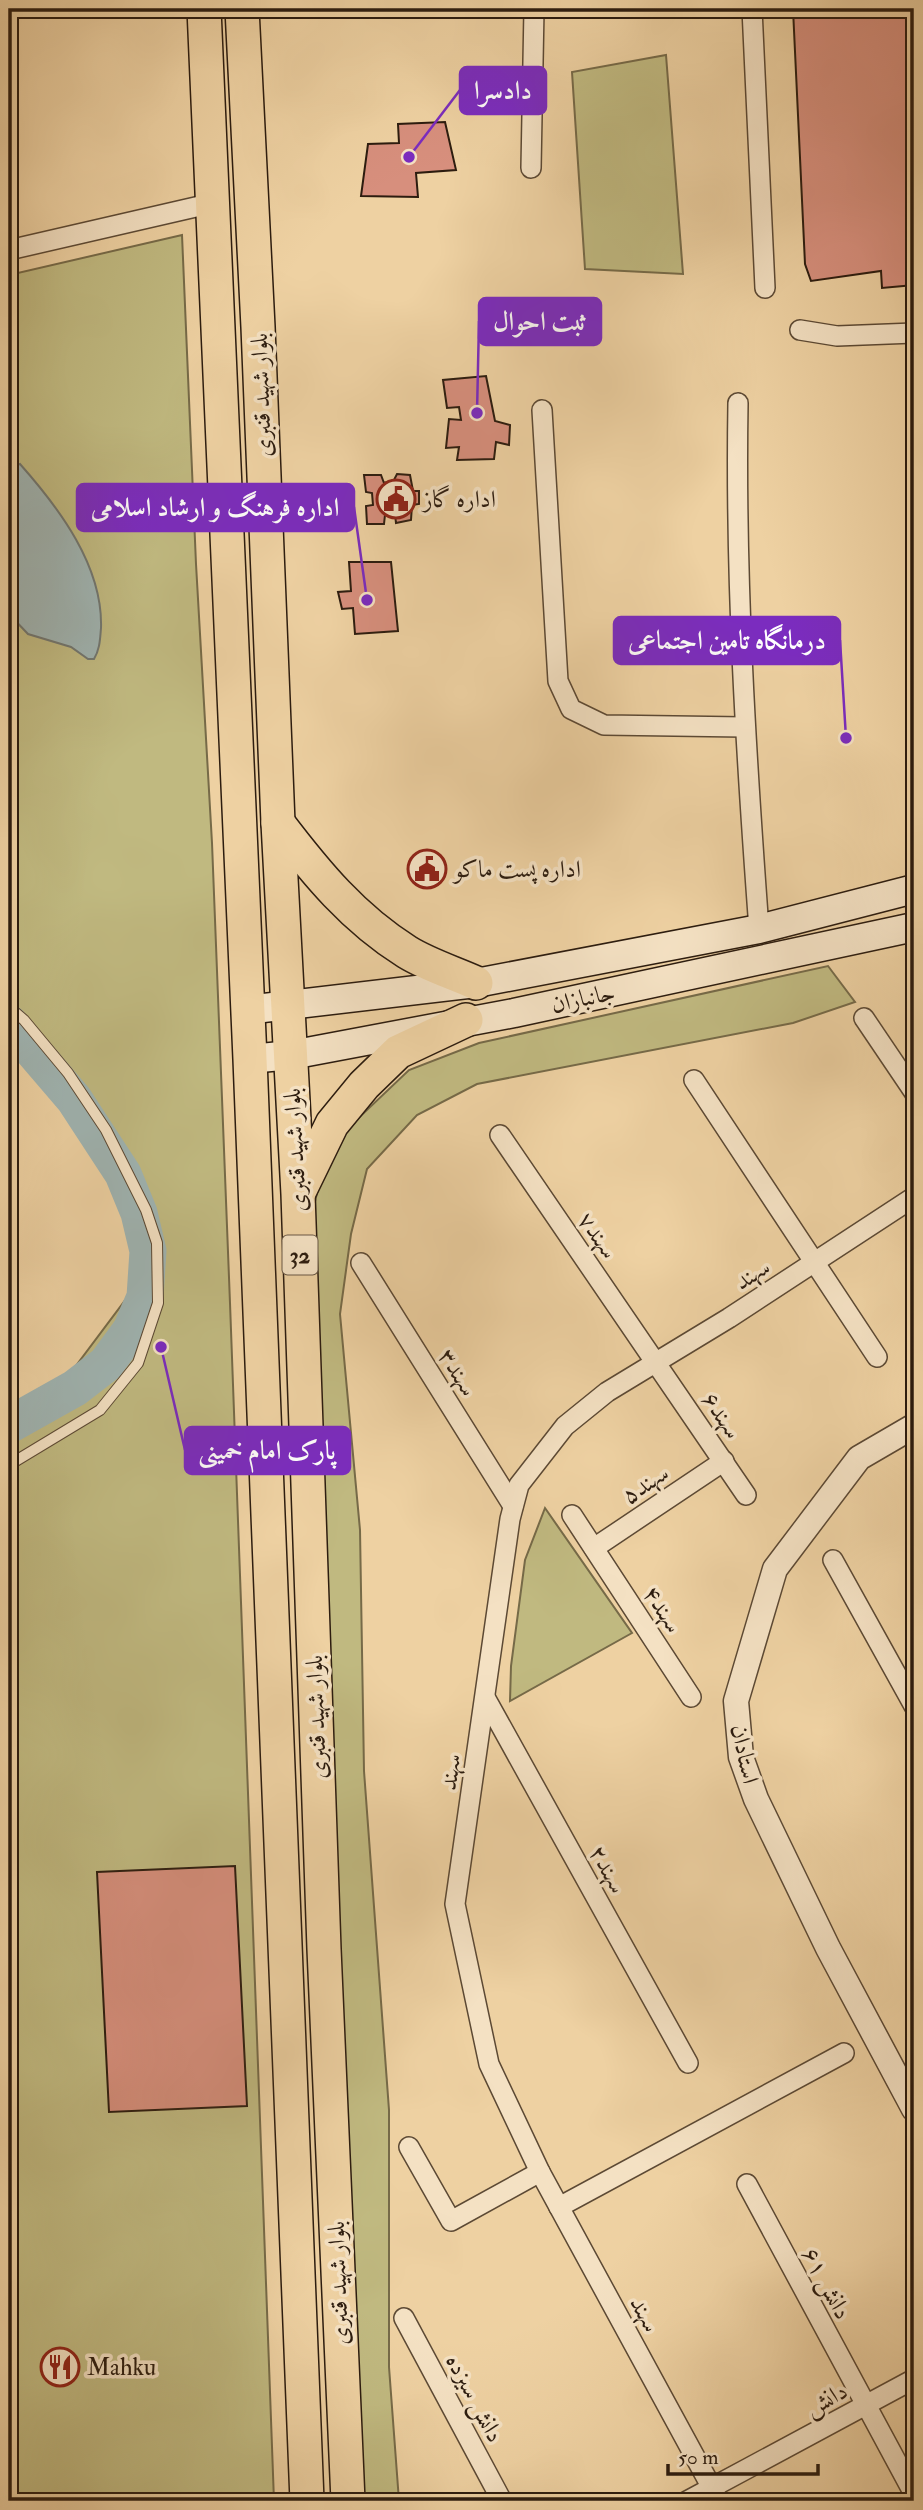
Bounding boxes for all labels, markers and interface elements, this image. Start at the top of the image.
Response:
callout: دادسرا [460,67,546,114]
text: دادسرا [474,75,532,108]
callout: ثبت احوال [479,298,601,345]
text: ثبت احوال [493,306,587,338]
street label: بلوار شهید قنبری [244,332,279,458]
public building icon: اداره گاز [375,478,417,520]
callout: اداره فرهنگ و ارشاد اسلامی [77,484,354,531]
place label: اداره گاز [421,484,496,515]
text: اداره فرهنگ و ارشاد اسلامی [90,490,339,524]
callout: درمانگاه تامین اجتماعی [614,617,840,664]
text: درمانگاه تامین اجتماعی [627,623,826,657]
public building icon: اداره پست ماکو [406,848,448,890]
place label: اداره پست ماکو [452,854,581,885]
street label: جانبازان [548,977,618,1020]
street label: بلوار شهید قنبری [277,1087,314,1213]
street label: سهند۷ [570,1206,625,1265]
road number: 32 [282,1236,318,1274]
street label: سهند [729,1251,776,1297]
street label: سهند۳ [431,1343,484,1402]
street label: سهند۶ [695,1386,749,1445]
callout: پارک امام خمینی [185,1427,350,1474]
text: پارک امام خمینی [198,1435,338,1473]
street label: سهند۵ [616,1457,675,1511]
street label: سهند۴ [636,1580,689,1639]
street label: بلوار شهید قنبری [299,1654,334,1780]
street label: استادان [723,1722,766,1787]
street label: سهند [433,1752,468,1792]
street label: سهند۲ [582,1840,633,1899]
street label: بلوار شهید قنبری [321,2220,356,2346]
street label: دانش ۶۱ [795,2242,858,2325]
street label: سهند [622,2291,667,2338]
restaurant icon: Mahku [39,2346,81,2388]
street label: دانش سیزده [438,2349,511,2448]
place label: Mahku [87,2352,156,2383]
street label: دانش [799,2375,853,2424]
scale bar [668,2433,818,2477]
text: 50 m [678,2444,719,2471]

